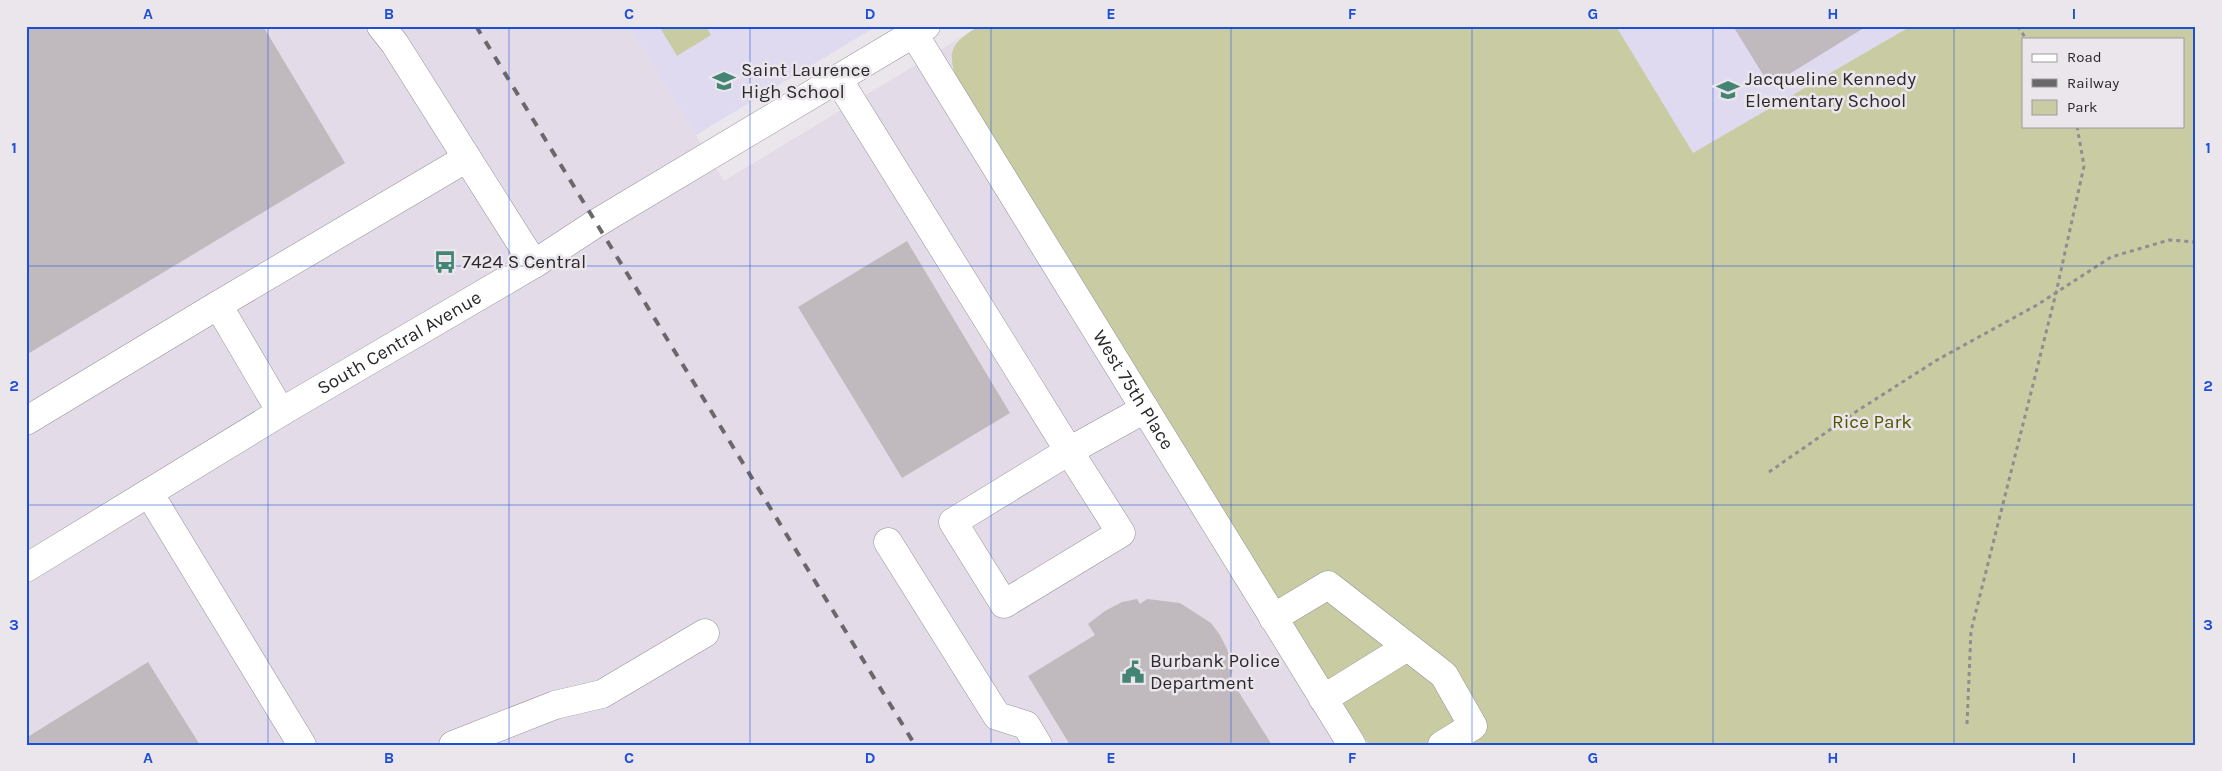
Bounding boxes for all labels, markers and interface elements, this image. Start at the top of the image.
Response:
text: A [143,4,153,23]
text: B [384,4,394,23]
text: C [624,4,634,23]
text: D [865,4,876,23]
text: E [1106,4,1116,23]
text: F [1348,4,1357,23]
text: G [1588,4,1598,23]
text: H [1827,4,1839,23]
text: I [2072,4,2076,23]
legend [2022,38,2184,128]
text: Road [2067,48,2102,66]
place label: Saint Laurence High School [741,59,870,103]
school or university icon: Saint Laurence High School [711,68,737,94]
place label: Jacqueline Kennedy Elementary School [1745,68,1916,112]
text: Railway [2067,74,2119,92]
school or university icon: Jacqueline Kennedy Elementary School [1715,77,1741,103]
text: Park [2067,98,2097,116]
text: 1 [11,138,17,157]
text: 1 [2205,138,2211,157]
bus stop icon: 7424 S Central [432,249,458,275]
place label: 7424 S Central [462,251,586,273]
street label: South Central Avenue [313,286,485,399]
street label: West 75th Place [1088,326,1178,454]
text: 2 [9,376,19,395]
text: 2 [2203,376,2213,395]
park label: Rice Park [1832,411,1912,433]
text: 3 [9,615,19,634]
text: 3 [2203,615,2213,634]
place label: Burbank Police Department [1150,650,1280,694]
public building icon: Burbank Police Department [1120,659,1146,685]
text: A [143,748,153,767]
text: B [384,748,394,767]
text: C [624,748,634,767]
text: D [865,748,876,767]
text: E [1106,748,1116,767]
text: F [1348,748,1357,767]
text: G [1588,748,1598,767]
text: H [1827,748,1839,767]
text: I [2072,748,2076,767]

